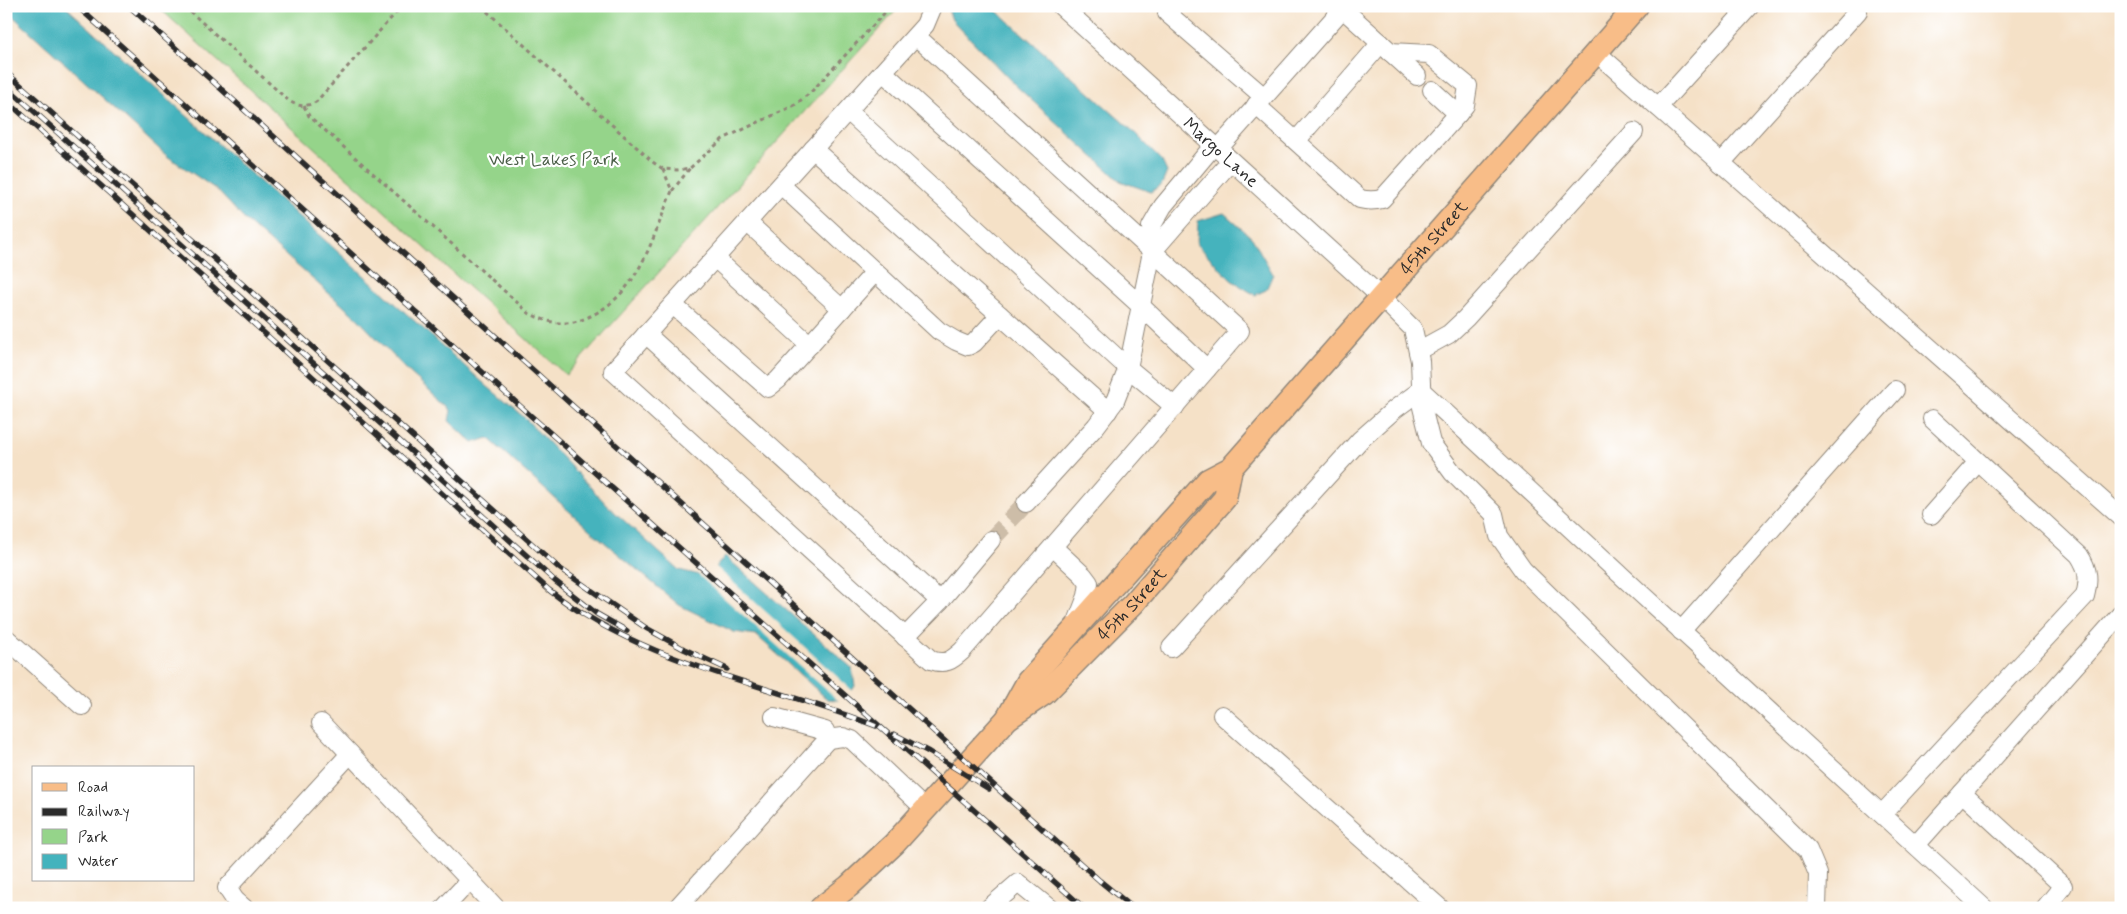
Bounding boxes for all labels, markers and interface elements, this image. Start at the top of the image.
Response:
street label: Margo Lane [1177,112,1264,194]
park label: West Lakes Park [489,148,619,172]
street label: 45th Street [1395,196,1474,281]
street label: 45th Street [1092,563,1173,646]
legend [32,766,195,882]
text: Road [78,778,108,798]
text: Railway [78,802,130,822]
text: Park [78,828,108,848]
text: Water [78,852,118,872]

